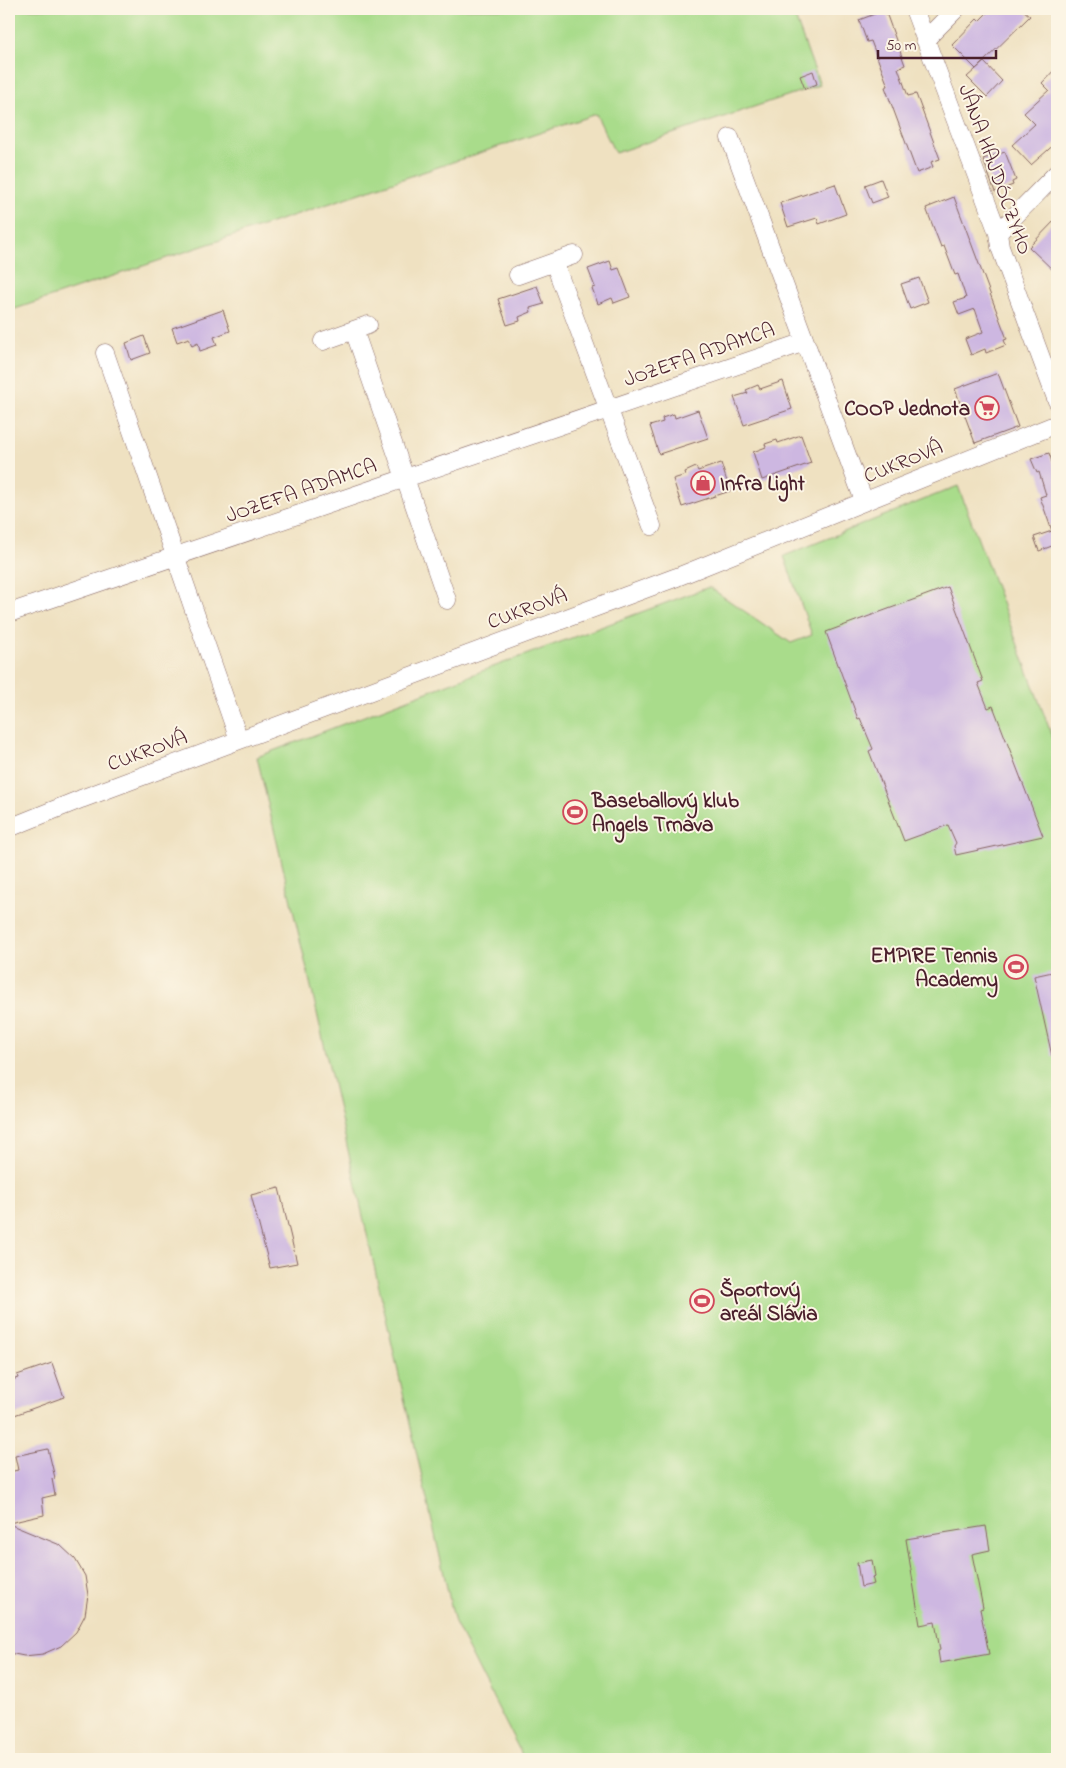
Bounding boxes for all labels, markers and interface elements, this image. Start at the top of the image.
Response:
scale bar [878,28,996,60]
text: 50 m [886,35,917,57]
street label: JÁNA HAJDÓCZYHO [949,80,1040,259]
street label: JOZEFA ADAMCA [620,316,779,396]
place label: COOP Jednota [844,395,970,425]
supermarket icon: COOP Jednota [974,395,1000,421]
street label: CUKROVÁ [859,432,948,492]
street label: JOZEFA ADAMCA [222,452,381,532]
shop icon: Infra Light [690,470,716,496]
place label: Infra Light [720,470,806,502]
street label: CUKROVÁ [483,581,572,638]
street label: CUKROVÁ [103,723,192,780]
place label: Baseballový klub Angels Trnava [591,787,740,843]
sports icon: Baseballový klub Angels Trnava [562,799,588,825]
place label: EMPIRE Tennis Academy [870,942,998,998]
sports icon: EMPIRE Tennis Academy [1003,954,1029,980]
place label: Športový areál Slávia [720,1276,818,1330]
sports icon: Športový areál Slávia [689,1288,715,1314]

